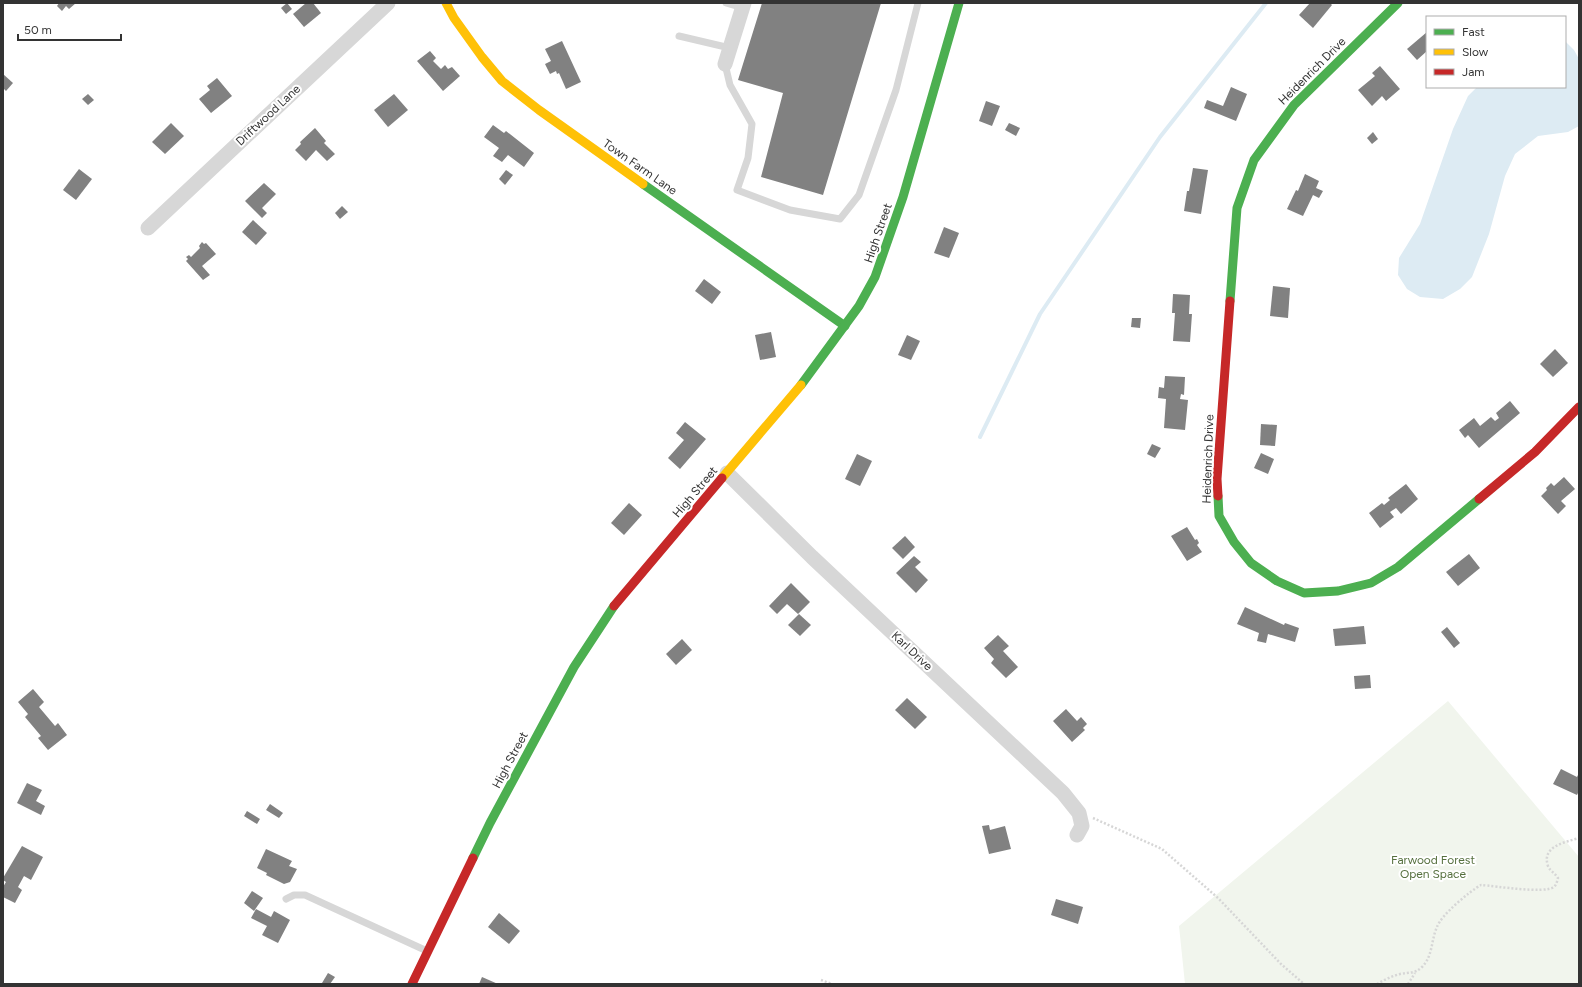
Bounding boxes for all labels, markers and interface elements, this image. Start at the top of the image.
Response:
scale bar [18,16,121,42]
legend [1426,16,1566,88]
text: 50 m [24,23,52,37]
text: Fast [1462,25,1485,39]
street label: Heidenrich Drive [1275,34,1349,108]
text: Slow [1462,45,1489,59]
text: Jam [1462,65,1485,79]
street label: Driftwood Lane [233,81,303,148]
street label: Town Farm Lane [600,136,680,198]
street label: High Street [861,201,895,265]
street label: Heidenrich Drive [1199,414,1217,504]
street label: High Street [670,463,721,520]
street label: Karl Drive [889,629,936,674]
street label: High Street [489,729,531,791]
park label: Farwood Forest Open Space [1391,853,1475,881]

